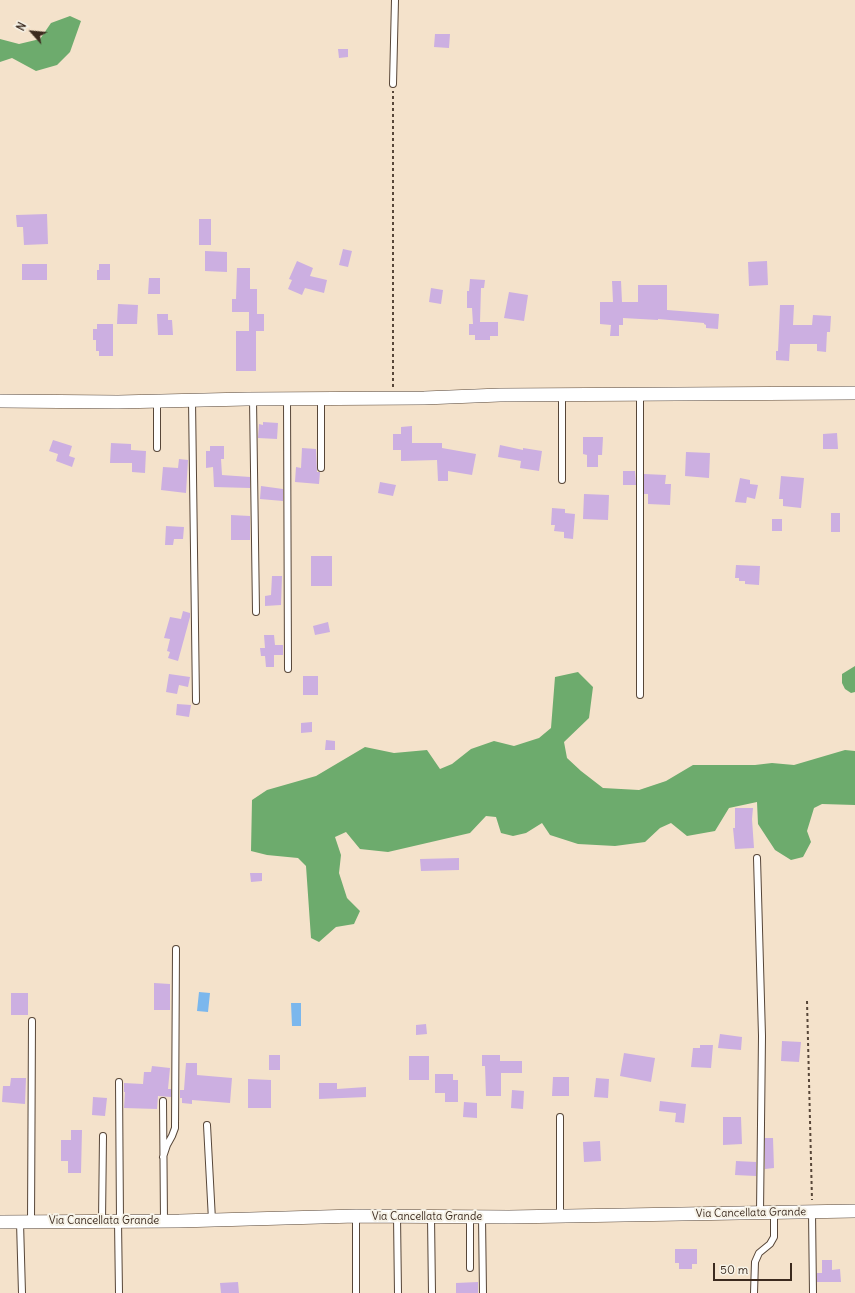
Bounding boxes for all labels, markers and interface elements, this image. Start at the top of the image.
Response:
north arrow [12,12,52,52]
text: N [13,20,29,33]
street label: Via Cancellata Grande [696,1205,806,1221]
street label: Via Cancellata Grande [372,1210,482,1224]
street label: Via Cancellata Grande [49,1214,159,1228]
scale bar [715,1255,794,1281]
text: 50 m [720,1262,748,1277]

